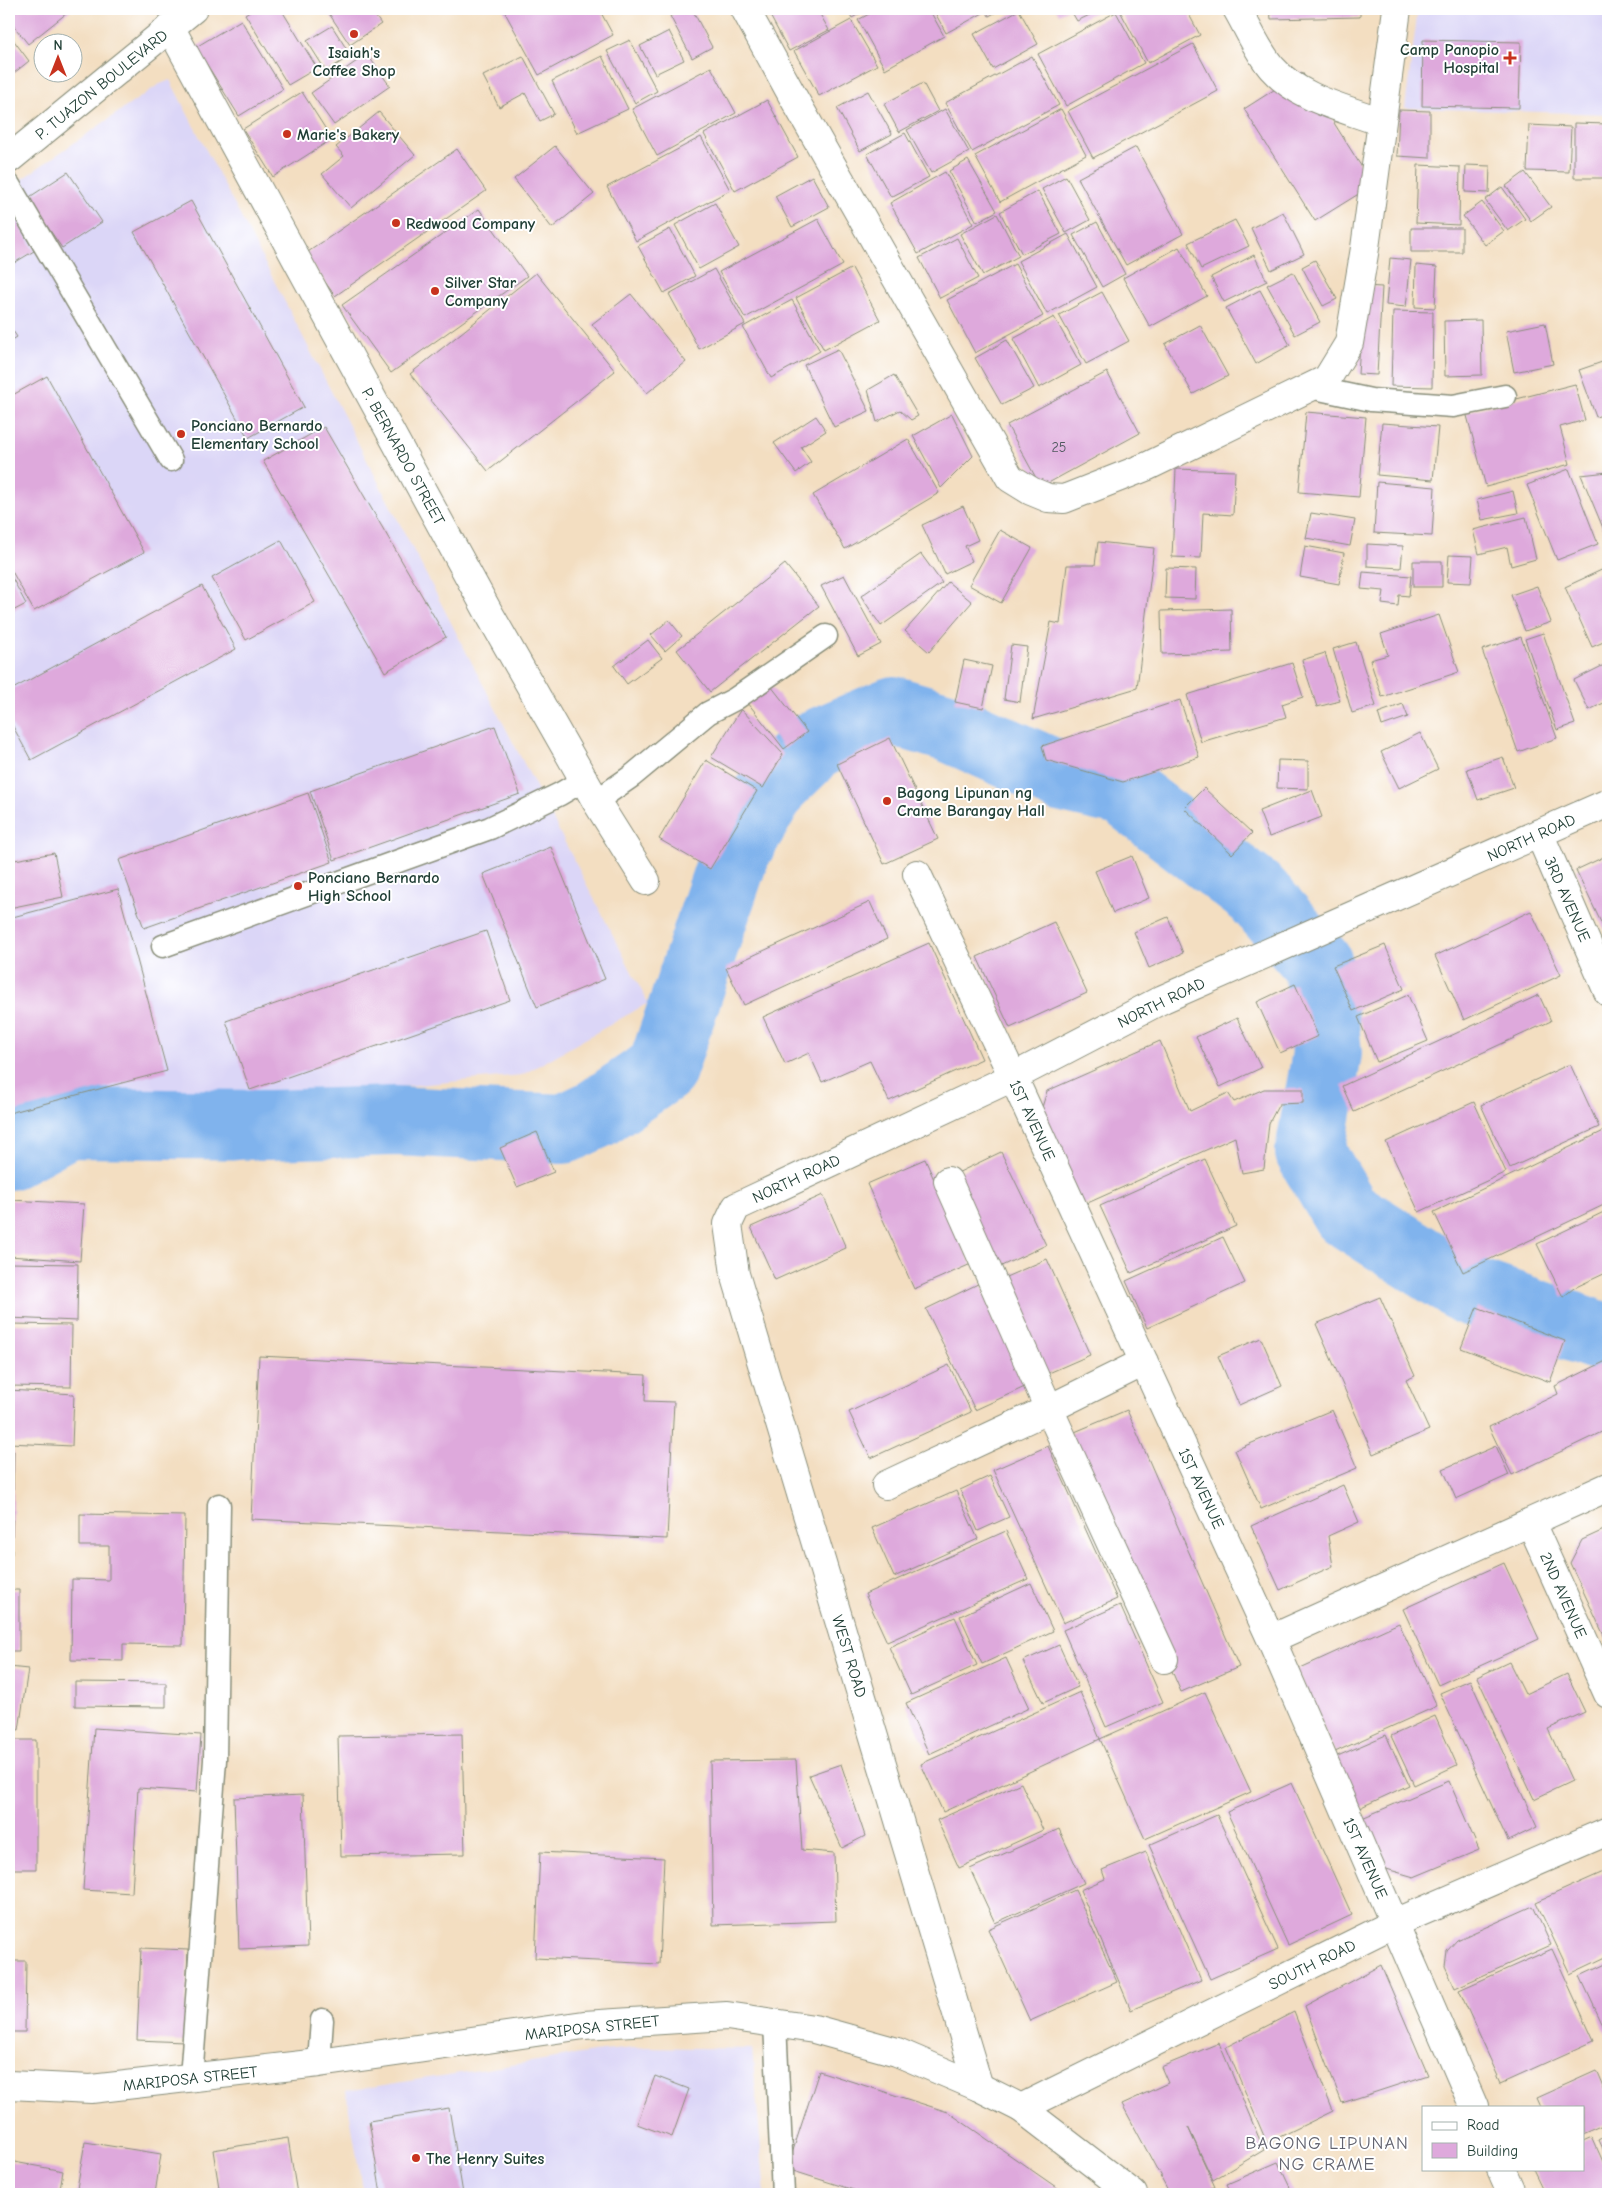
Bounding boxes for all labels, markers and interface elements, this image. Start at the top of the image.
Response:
street label: P. TUAZON BOULEVARD [31,25,171,143]
marker: Isaiah's Coffee Shop [348,28,360,40]
north arrow [32,32,82,82]
place label: Camp Panopio Hospital [1400,41,1499,77]
place label: Isaiah's Coffee Shop [313,44,395,80]
marker: Camp Panopio Hospital [1503,51,1517,65]
place label: Marie's Bakery [297,126,400,144]
marker: Marie's Bakery [281,128,293,140]
place label: Redwood Company [406,215,536,233]
marker: Redwood Company [390,217,402,229]
place label: Silver Star Company [445,274,517,310]
marker: Silver Star Company [429,285,441,297]
street label: P. BERNARDO STREET [358,385,449,529]
place label: Ponciano Bernardo Elementary School [191,417,323,453]
marker: Ponciano Bernardo Elementary School [175,428,187,440]
house number: 25 [1052,439,1066,456]
place label: Bagong Lipunan ng Crame Barangay Hall [897,784,1045,820]
marker: Bagong Lipunan ng Crame Barangay Hall [881,795,893,807]
street label: NORTH ROAD [1484,810,1578,865]
street label: 3RD AVENUE [1540,854,1594,945]
place label: Ponciano Bernardo High School [308,869,440,905]
marker: Ponciano Bernardo High School [292,880,304,892]
street label: NORTH ROAD [1115,974,1208,1032]
street label: 1ST AVENUE [1006,1077,1059,1164]
street label: NORTH ROAD [750,1151,843,1207]
street label: 1ST AVENUE [1175,1445,1228,1532]
street label: 2ND AVENUE [1536,1550,1590,1642]
street label: WEST ROAD [828,1613,870,1700]
street label: 1ST AVENUE [1339,1815,1391,1902]
street label: SOUTH ROAD [1266,1936,1359,1994]
street label: MARIPOSA STREET [524,2012,661,2044]
street label: MARIPOSA STREET [122,2063,259,2095]
legend [1422,2106,1584,2170]
text: Road [1467,2116,1499,2134]
district label: BAGONG LIPUNAN NG CRAME [1245,2133,1409,2175]
text: Building [1467,2142,1518,2160]
place label: The Henry Suites [426,2150,544,2168]
marker: The Henry Suites [410,2152,422,2164]

